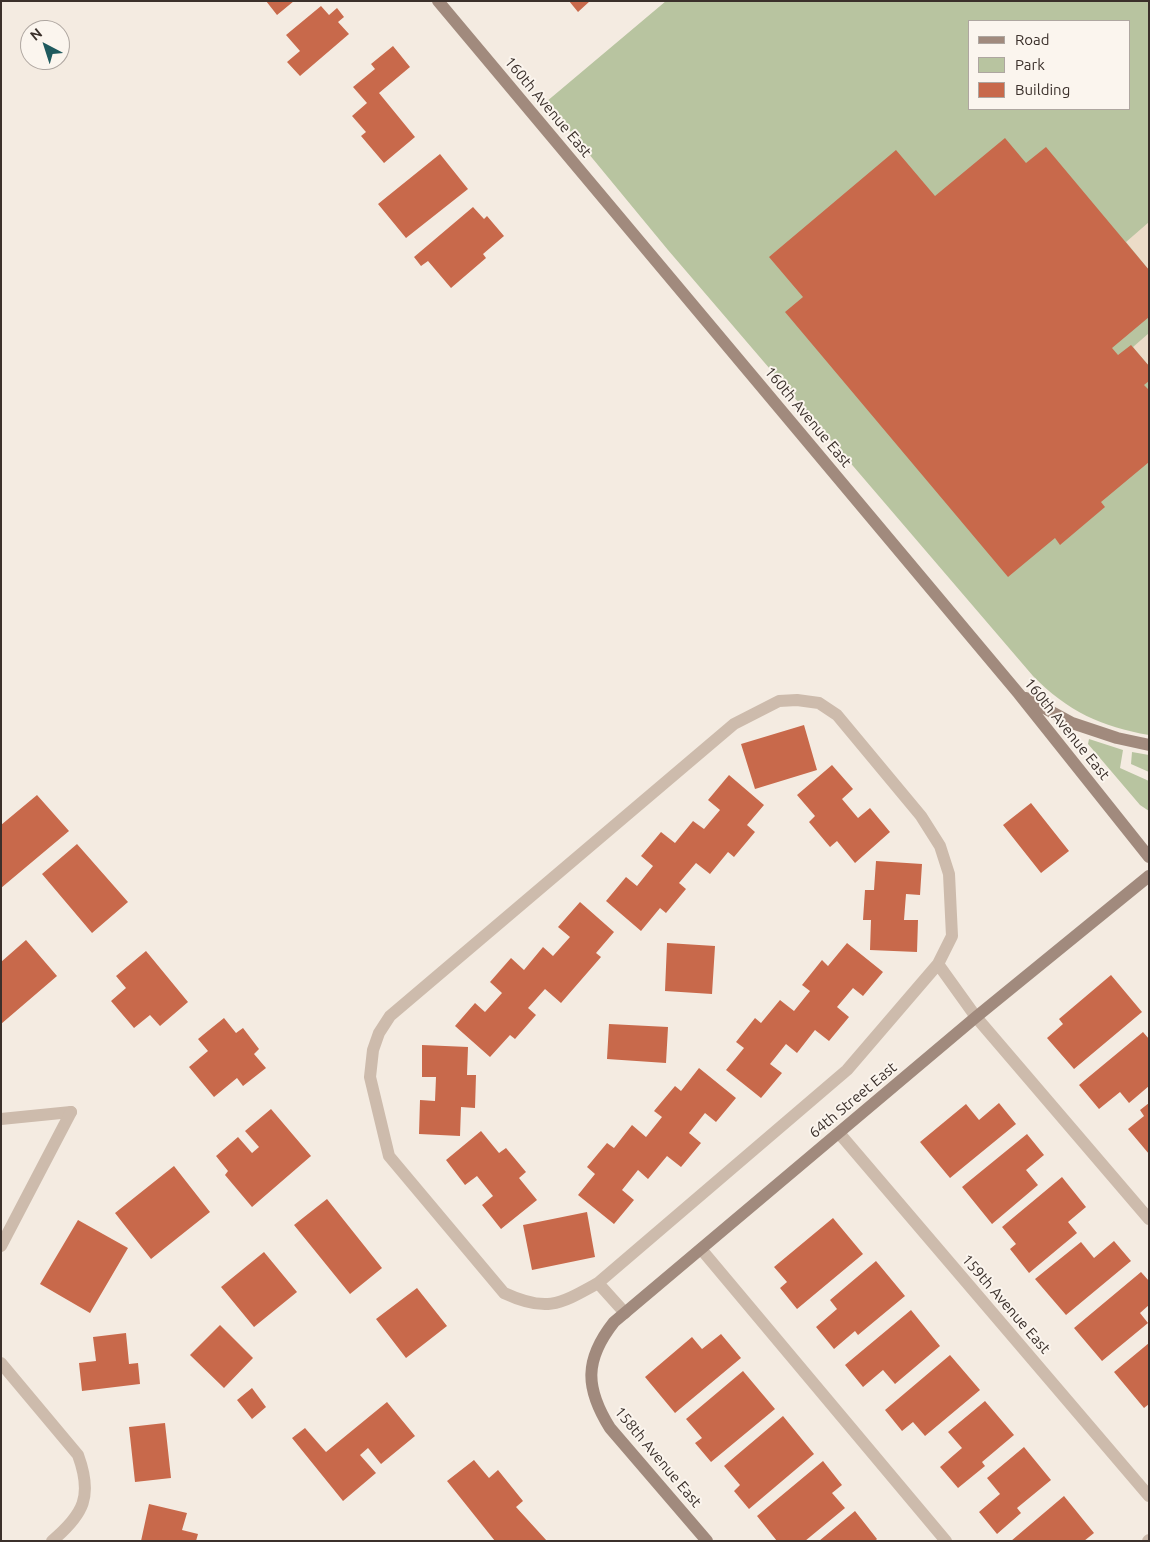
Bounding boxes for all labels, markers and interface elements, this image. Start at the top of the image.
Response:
north arrow [20,20,70,70]
legend [968,20,1130,110]
text: N [27,25,45,44]
text: Road [1015,31,1050,48]
street label: 160th Avenue East [501,53,595,161]
text: Park [1015,56,1045,73]
text: Building [1015,81,1070,98]
street label: 160th Avenue East [761,363,855,471]
street label: 160th Avenue East [1020,674,1114,784]
street label: 64th Street East [806,1058,900,1142]
street label: 159th Avenue East [958,1251,1054,1357]
street label: 158th Avenue East [611,1403,705,1511]

